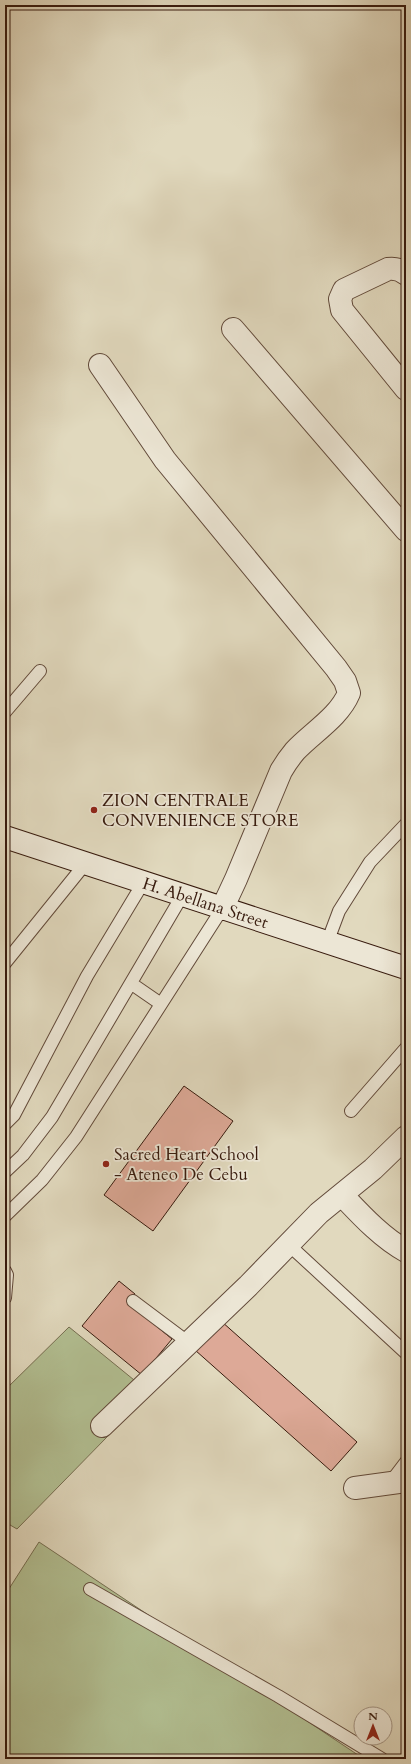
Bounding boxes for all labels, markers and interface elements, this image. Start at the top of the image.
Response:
place label: ZION CENTRALE CONVENIENCE STORE [102,789,298,832]
marker: ZION CENTRALE CONVENIENCE STORE [89,805,99,815]
street label: H. Abellana Street [140,871,272,934]
place label: Sacred Heart School - Ateneo De Cebu [114,1143,260,1186]
marker: Sacred Heart School - Ateneo De Cebu [101,1159,111,1169]
north arrow [353,1706,393,1746]
text: N [368,1709,378,1724]

